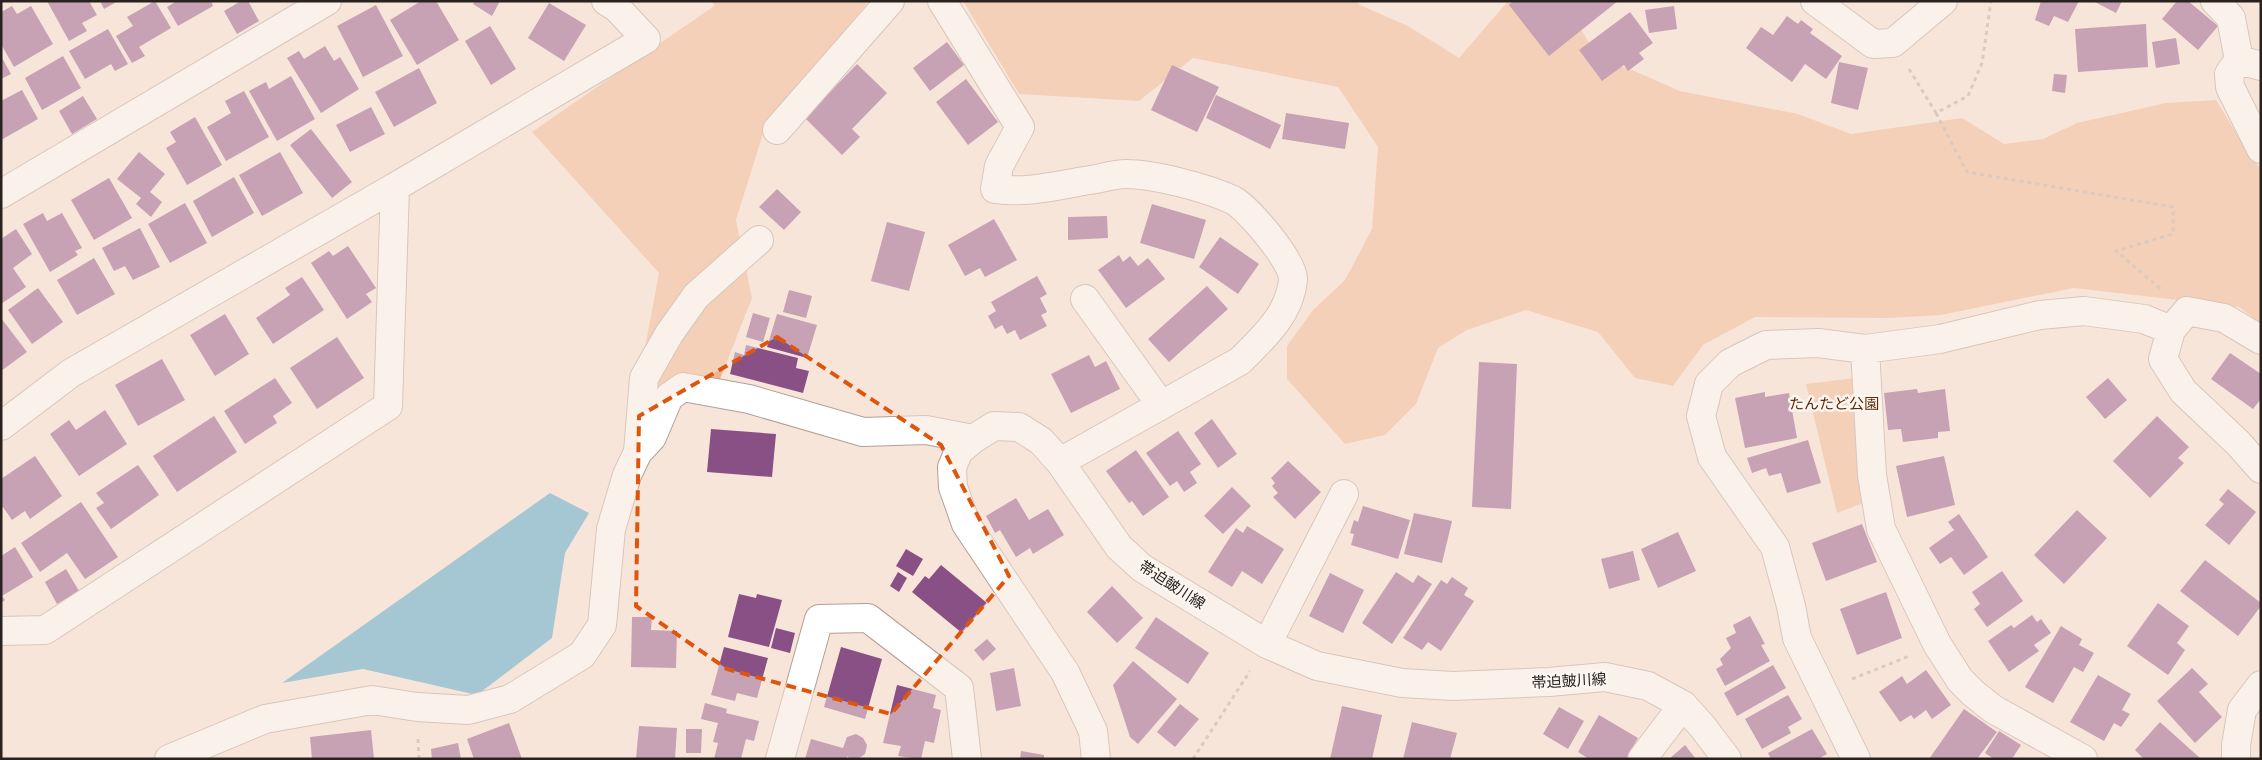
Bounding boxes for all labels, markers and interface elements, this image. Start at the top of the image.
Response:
park label: たんたど公園 [1789,394,1879,414]
street label: 帯迫皷川線 [1135,556,1209,614]
street label: 帯迫皷川線 [1531,669,1607,693]

